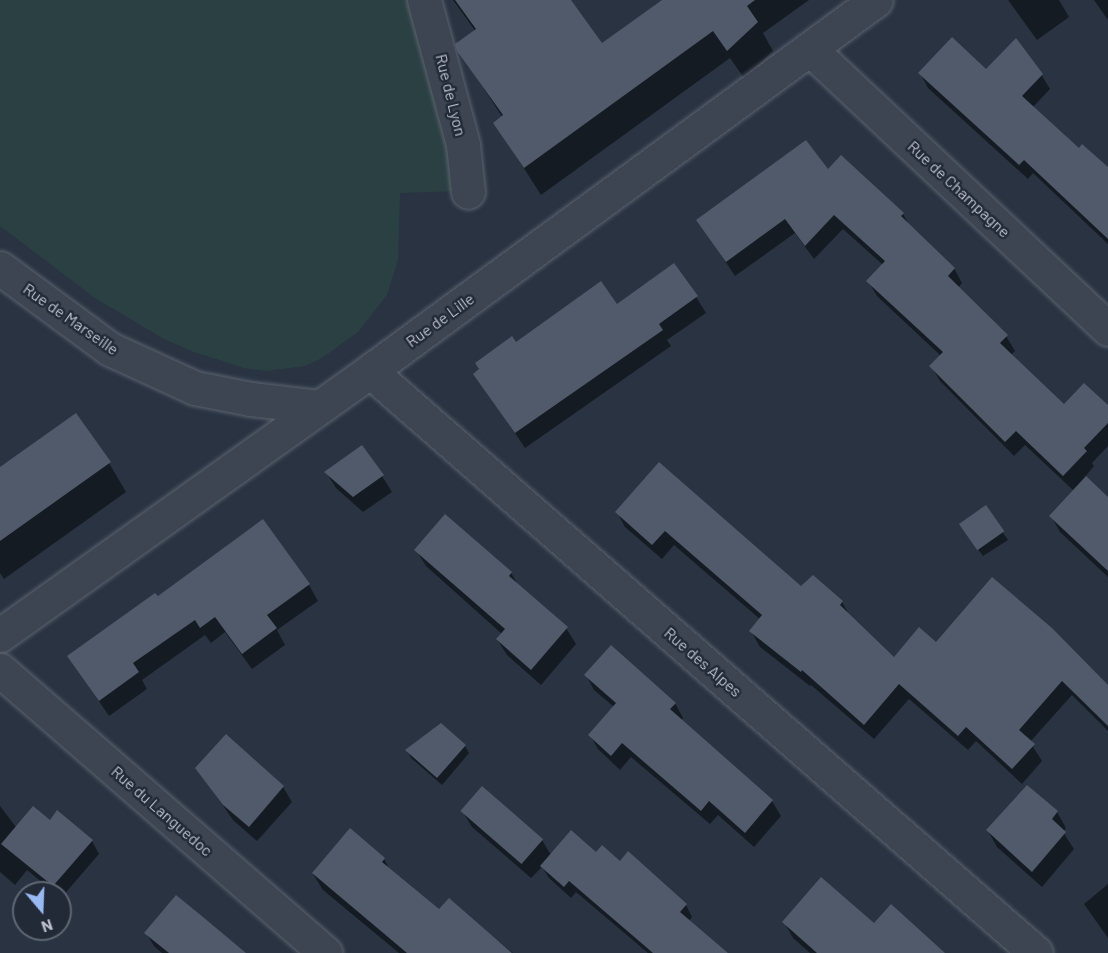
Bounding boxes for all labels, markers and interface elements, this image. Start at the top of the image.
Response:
street label: Rue de Lyon [432,52,470,138]
street label: Rue de Champagne [904,137,1014,241]
street label: Rue de Marseille [20,279,122,359]
street label: Rue de Lille [402,289,478,351]
street label: Rue des Alpes [660,623,746,701]
street label: Rue du Languedoc [107,762,217,860]
north arrow [12,881,72,941]
text: N [39,916,56,937]

